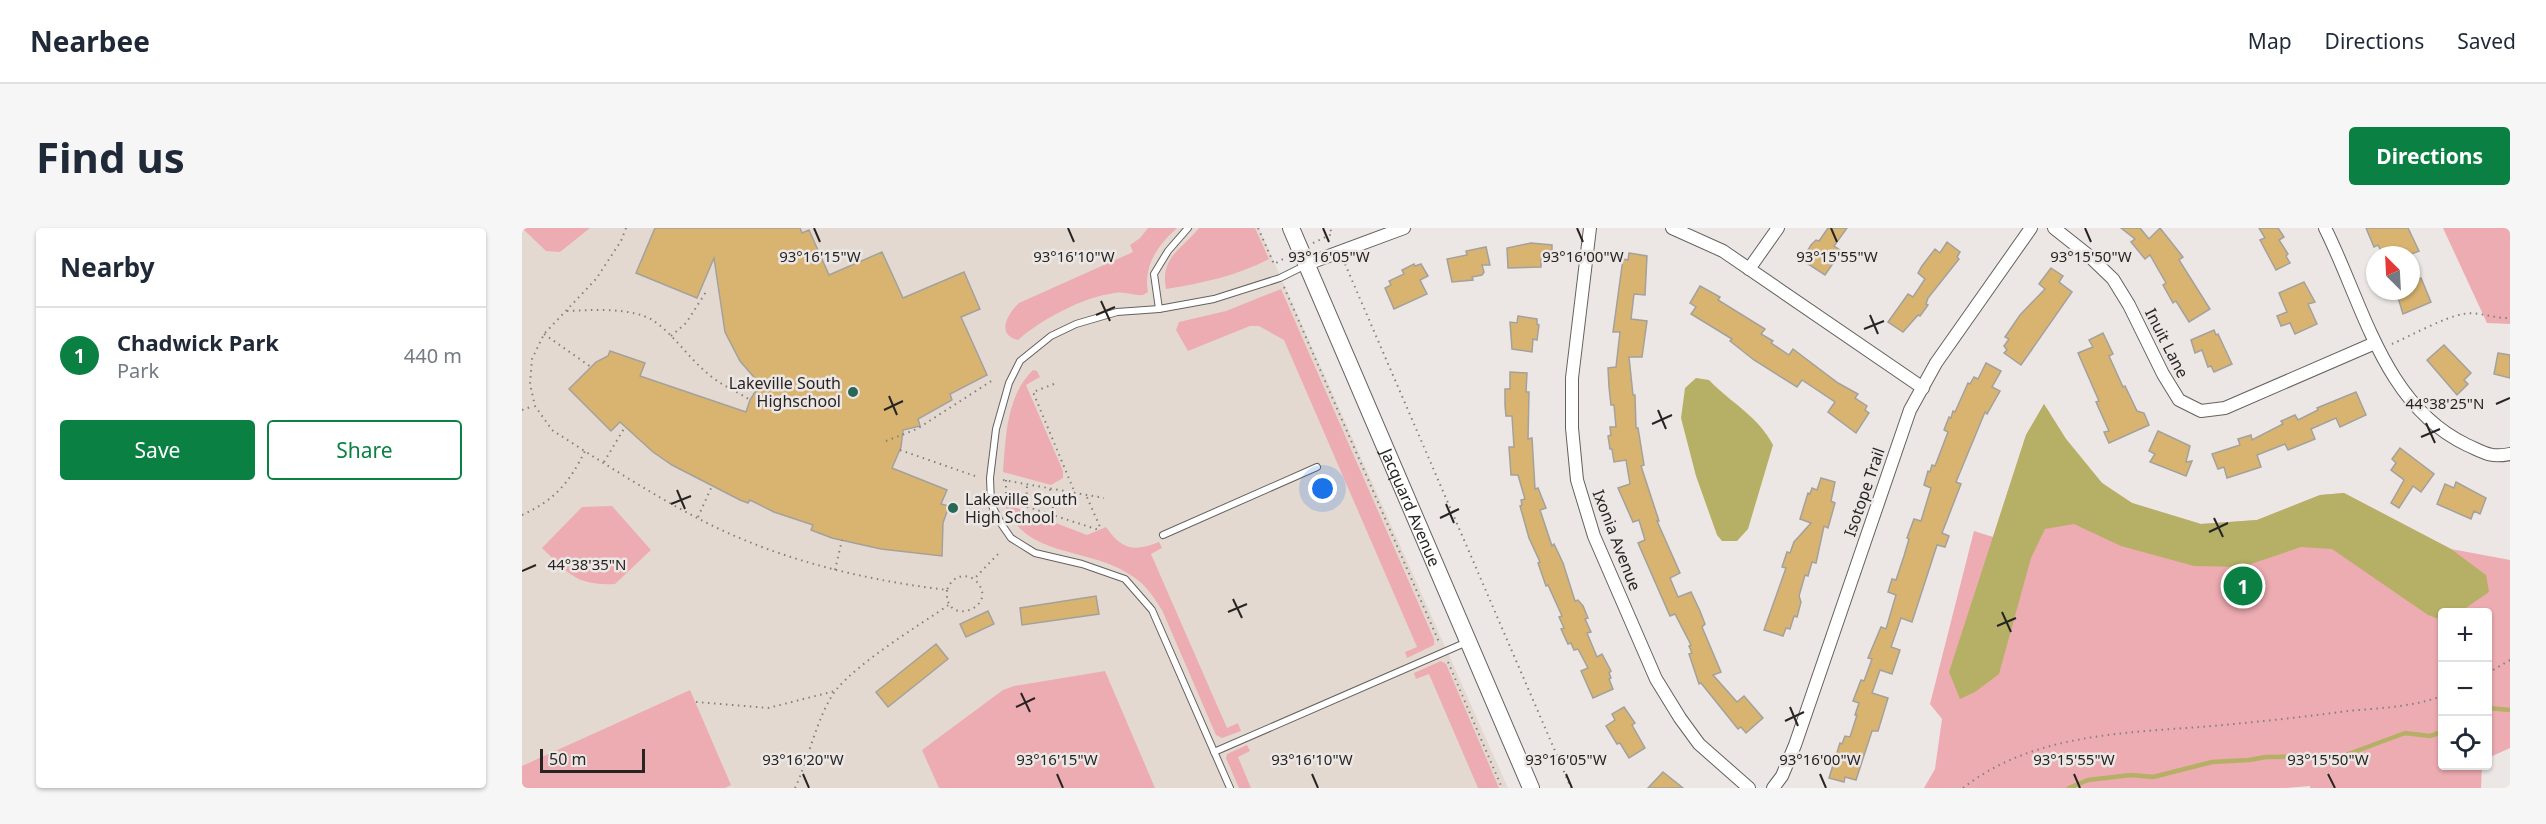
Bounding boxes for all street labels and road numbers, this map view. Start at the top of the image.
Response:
street label: Inuit Lane [2140,304,2194,382]
street label: Jacquard Avenue [1375,443,1446,570]
street label: Isotope Trail [1838,445,1890,539]
street label: Ixonia Avenue [1588,486,1646,594]

